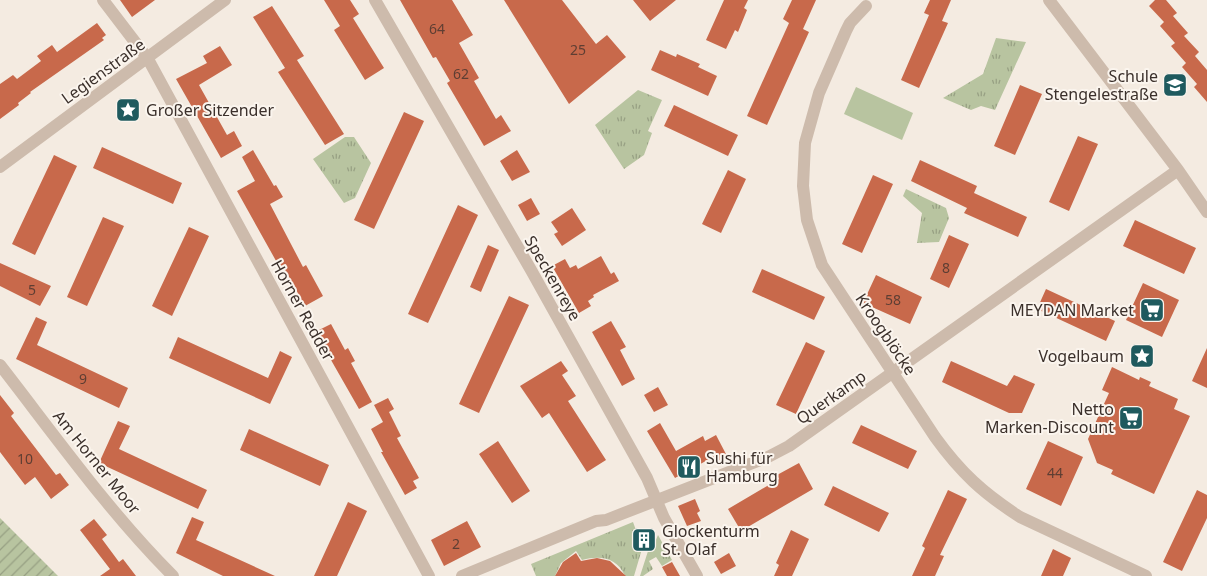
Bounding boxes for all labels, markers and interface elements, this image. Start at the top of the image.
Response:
house number: 64 [429,19,445,38]
street label: Legienstraße [57,33,149,109]
house number: 25 [570,40,586,59]
house number: 62 [453,64,469,83]
place label: Schule Stengelestraße [1045,65,1158,105]
school or university icon: Schule Stengelestraße [1162,72,1188,98]
place icon: Großer Sitzender [115,97,141,123]
place label: Großer Sitzender [146,99,274,121]
street label: Speckenreye [520,231,586,325]
street label: Horner Redder [266,256,340,365]
house number: 8 [942,258,950,277]
house number: 5 [28,280,36,299]
street label: Kroogblöcke [851,289,921,379]
house number: 58 [885,290,901,309]
supermarket icon: MEYDAN Market [1139,297,1165,323]
place label: MEYDAN Market [1010,299,1134,321]
place icon: Vogelbaum [1129,343,1155,369]
place label: Vogelbaum [1038,345,1124,367]
street label: Querkamp [792,365,870,429]
house number: 9 [79,369,87,388]
place label: Netto Marken-Discount [985,398,1114,438]
street label: Am Horner Moor [48,405,146,519]
supermarket icon: Netto Marken-Discount [1118,405,1144,431]
place label: Sushi für Hamburg [706,447,778,487]
house number: 10 [17,449,33,468]
restaurant icon: Sushi für Hamburg [676,454,702,480]
house number: 44 [1047,463,1063,482]
place label: Glockenturm St. Olaf [662,520,760,560]
building icon: Glockenturm St. Olaf [631,527,657,553]
house number: 2 [452,534,460,553]

